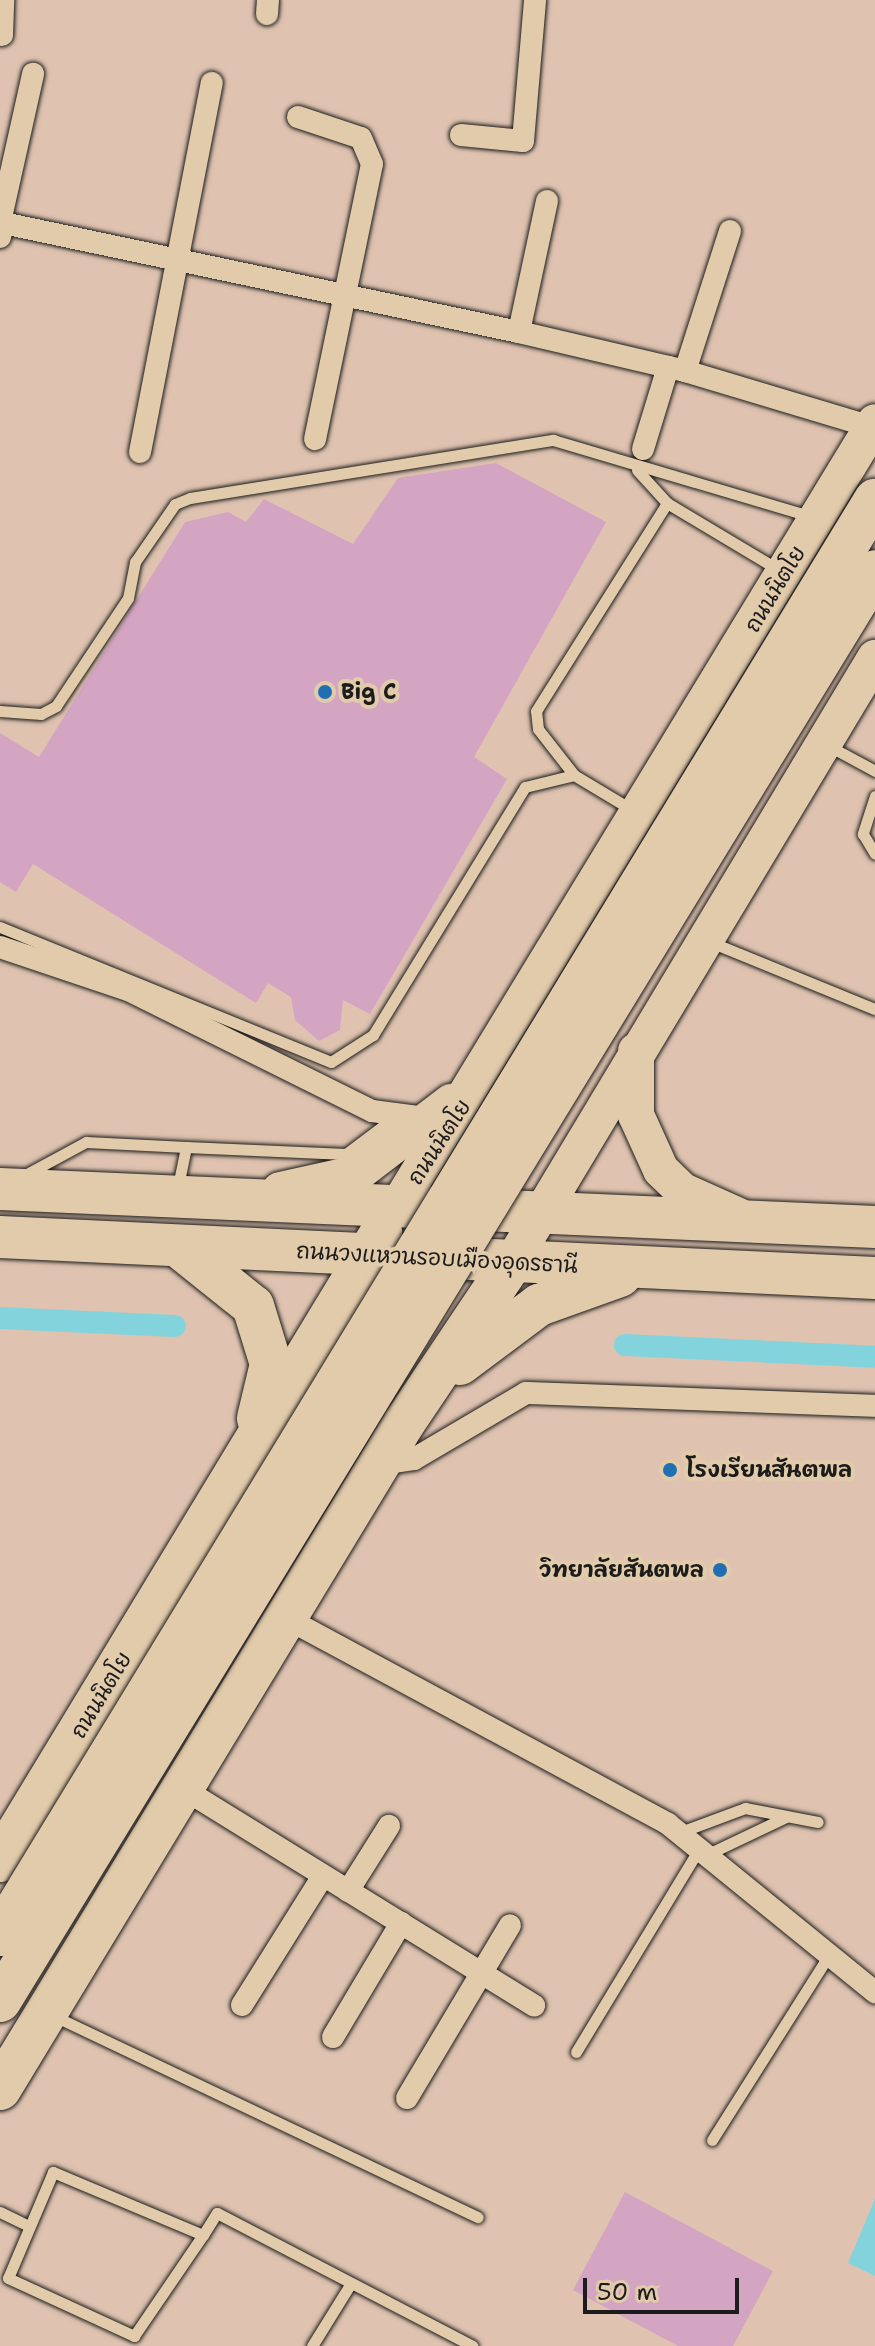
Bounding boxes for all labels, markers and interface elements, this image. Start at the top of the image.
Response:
street label: ถนนนิตโย [739,541,811,637]
place label: Big C [341,679,397,705]
marker: Big C [316,683,334,701]
street label: ถนนนิตโย [402,1094,476,1190]
street label: ถนนวงแหวนรอบเมืองอุดรธานี [295,1237,579,1279]
place label: โรงเรียนสันตพล [686,1457,852,1483]
marker: โรงเรียนสันตพล [661,1461,679,1479]
place label: วิทยาลัยสันตพล [539,1557,704,1583]
marker: วิทยาลัยสันตพล [711,1561,729,1579]
street label: ถนนนิตโย [65,1647,137,1743]
scale bar [587,2262,743,2312]
text: 50 m [597,2276,657,2308]

